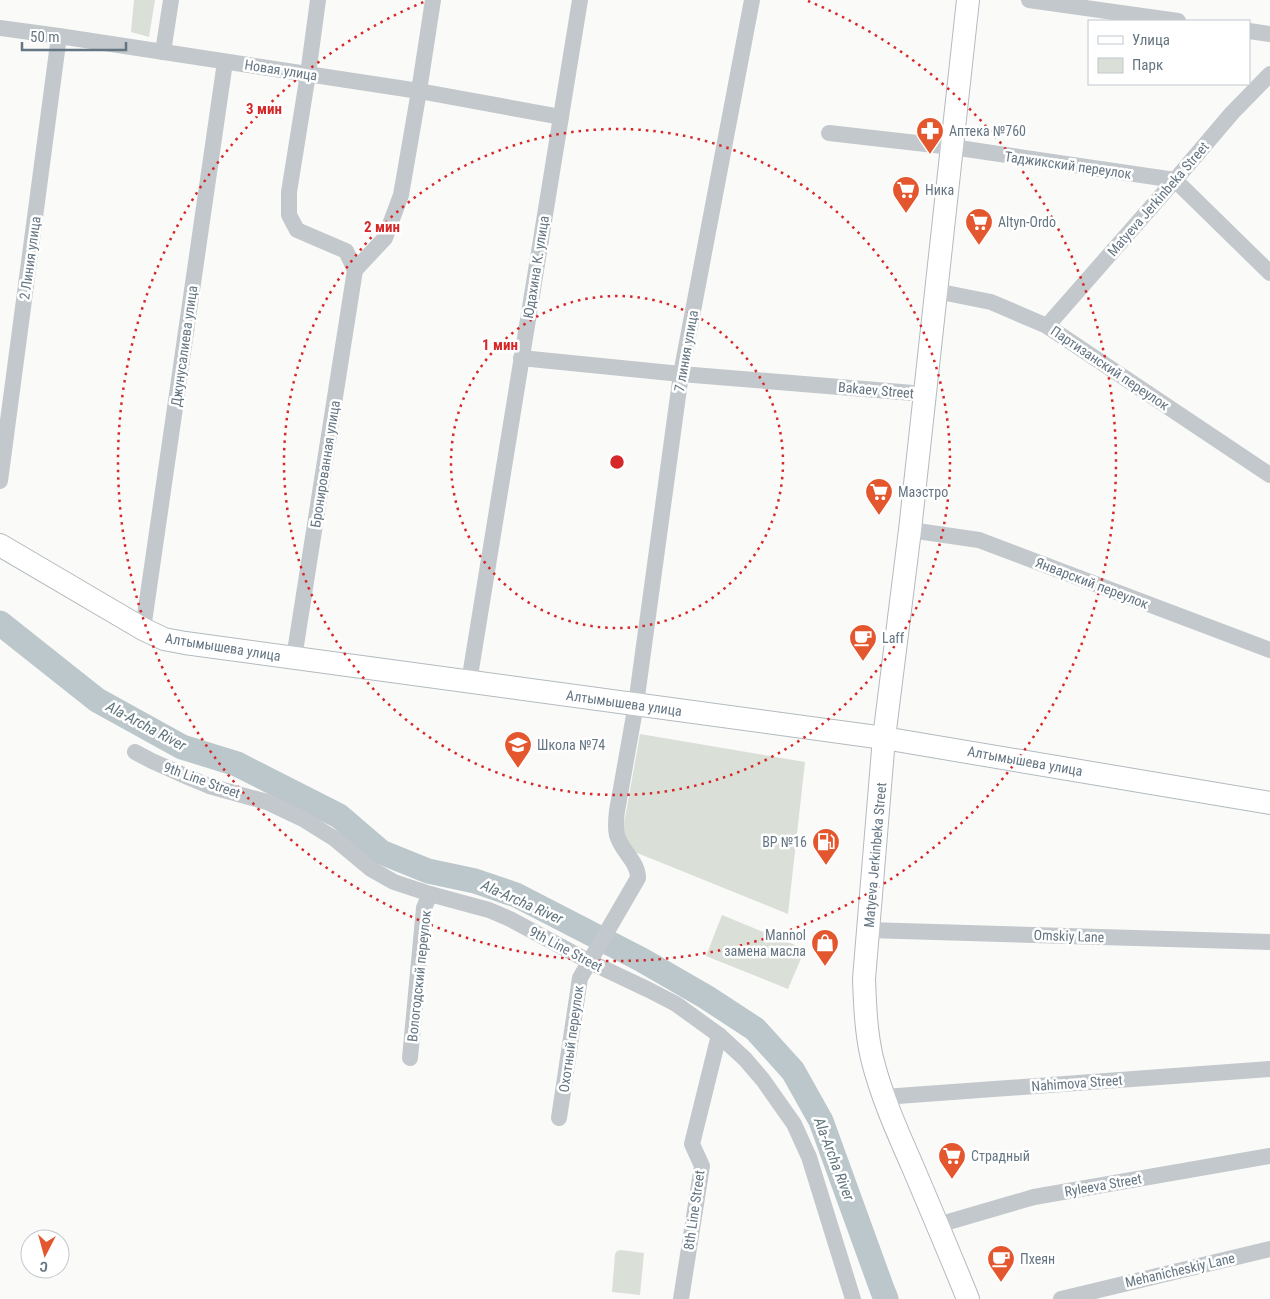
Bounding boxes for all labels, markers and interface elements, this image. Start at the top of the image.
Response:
scale bar [22,20,126,52]
legend [1088,20,1250,85]
text: 50 m [30,28,60,46]
text: Улица [1132,31,1170,49]
street label: Новая улица [244,56,318,84]
text: Парк [1132,56,1163,74]
text: 3 мин [246,100,282,118]
pharmacy icon: Аптека №760 [915,116,945,155]
place label: Аптека №760 [949,123,1026,139]
street label: Matyeva Jerkinbeka Street [1104,139,1212,259]
street label: Таджикский переулок [1004,148,1133,182]
supermarket icon: Ника [891,175,921,214]
place label: Ника [925,182,954,198]
supermarket icon: Altyn-Ordo [964,207,994,246]
place label: Altyn-Ordo [998,214,1056,230]
street label: 2 Линия улица [16,215,44,301]
street label: Юдахина К. улица [520,215,552,319]
text: 2 мин [364,218,400,236]
street label: Джунусалиева улица [168,284,200,408]
street label: 7 линия улица [671,309,701,393]
street label: Партизанский переулок [1048,322,1172,414]
text: 1 мин [482,336,518,354]
street label: Bakaev Street [838,379,914,401]
street label: Бронированная улица [307,399,343,529]
centre of rings [608,453,626,471]
supermarket icon: Маэстро [864,477,894,516]
place label: Маэстро [898,484,948,500]
street label: Январский переулок [1033,554,1151,612]
cafe icon: Laff [848,623,878,662]
street label: Алтымышева улица [164,630,282,664]
place label: Laff [882,630,905,646]
street label: Алтымышева улица [565,687,683,719]
water label: Ala-Archa River [102,697,189,755]
school or university icon: Школа №74 [503,730,533,769]
place label: Школа №74 [537,737,605,753]
street label: Алтымышева улица [966,743,1084,779]
street label: 9th Line Street [162,759,242,801]
street label: Matyeva Jerkinbeka Street [861,782,889,928]
fuel station icon: BP №16 [811,827,841,866]
place label: BP №16 [762,834,807,850]
water label: Ala-Archa River [477,876,566,928]
street label: Вологодский переулок [404,909,434,1042]
street label: 9th Line Street [527,923,605,975]
place label: Mannol замена масла [724,927,806,959]
street label: Omskiy Lane [1033,927,1105,945]
shop icon: Mannol замена масла [810,928,840,967]
street label: Охотный переулок [556,984,586,1093]
street label: Nahimova Street [1031,1072,1123,1094]
water label: Ala-Archa River [810,1114,858,1204]
supermarket icon: Страдный [937,1141,967,1180]
place label: Страдный [971,1148,1030,1164]
street label: 8th Line Street [680,1169,708,1251]
street label: Ryleeva Street [1063,1170,1143,1200]
north arrow [20,1229,70,1279]
cafe icon: Пхеян [986,1244,1016,1283]
street label: Mehanicheskiy Lane [1124,1250,1237,1290]
place label: Пхеян [1020,1251,1055,1267]
text: С [39,1259,48,1275]

